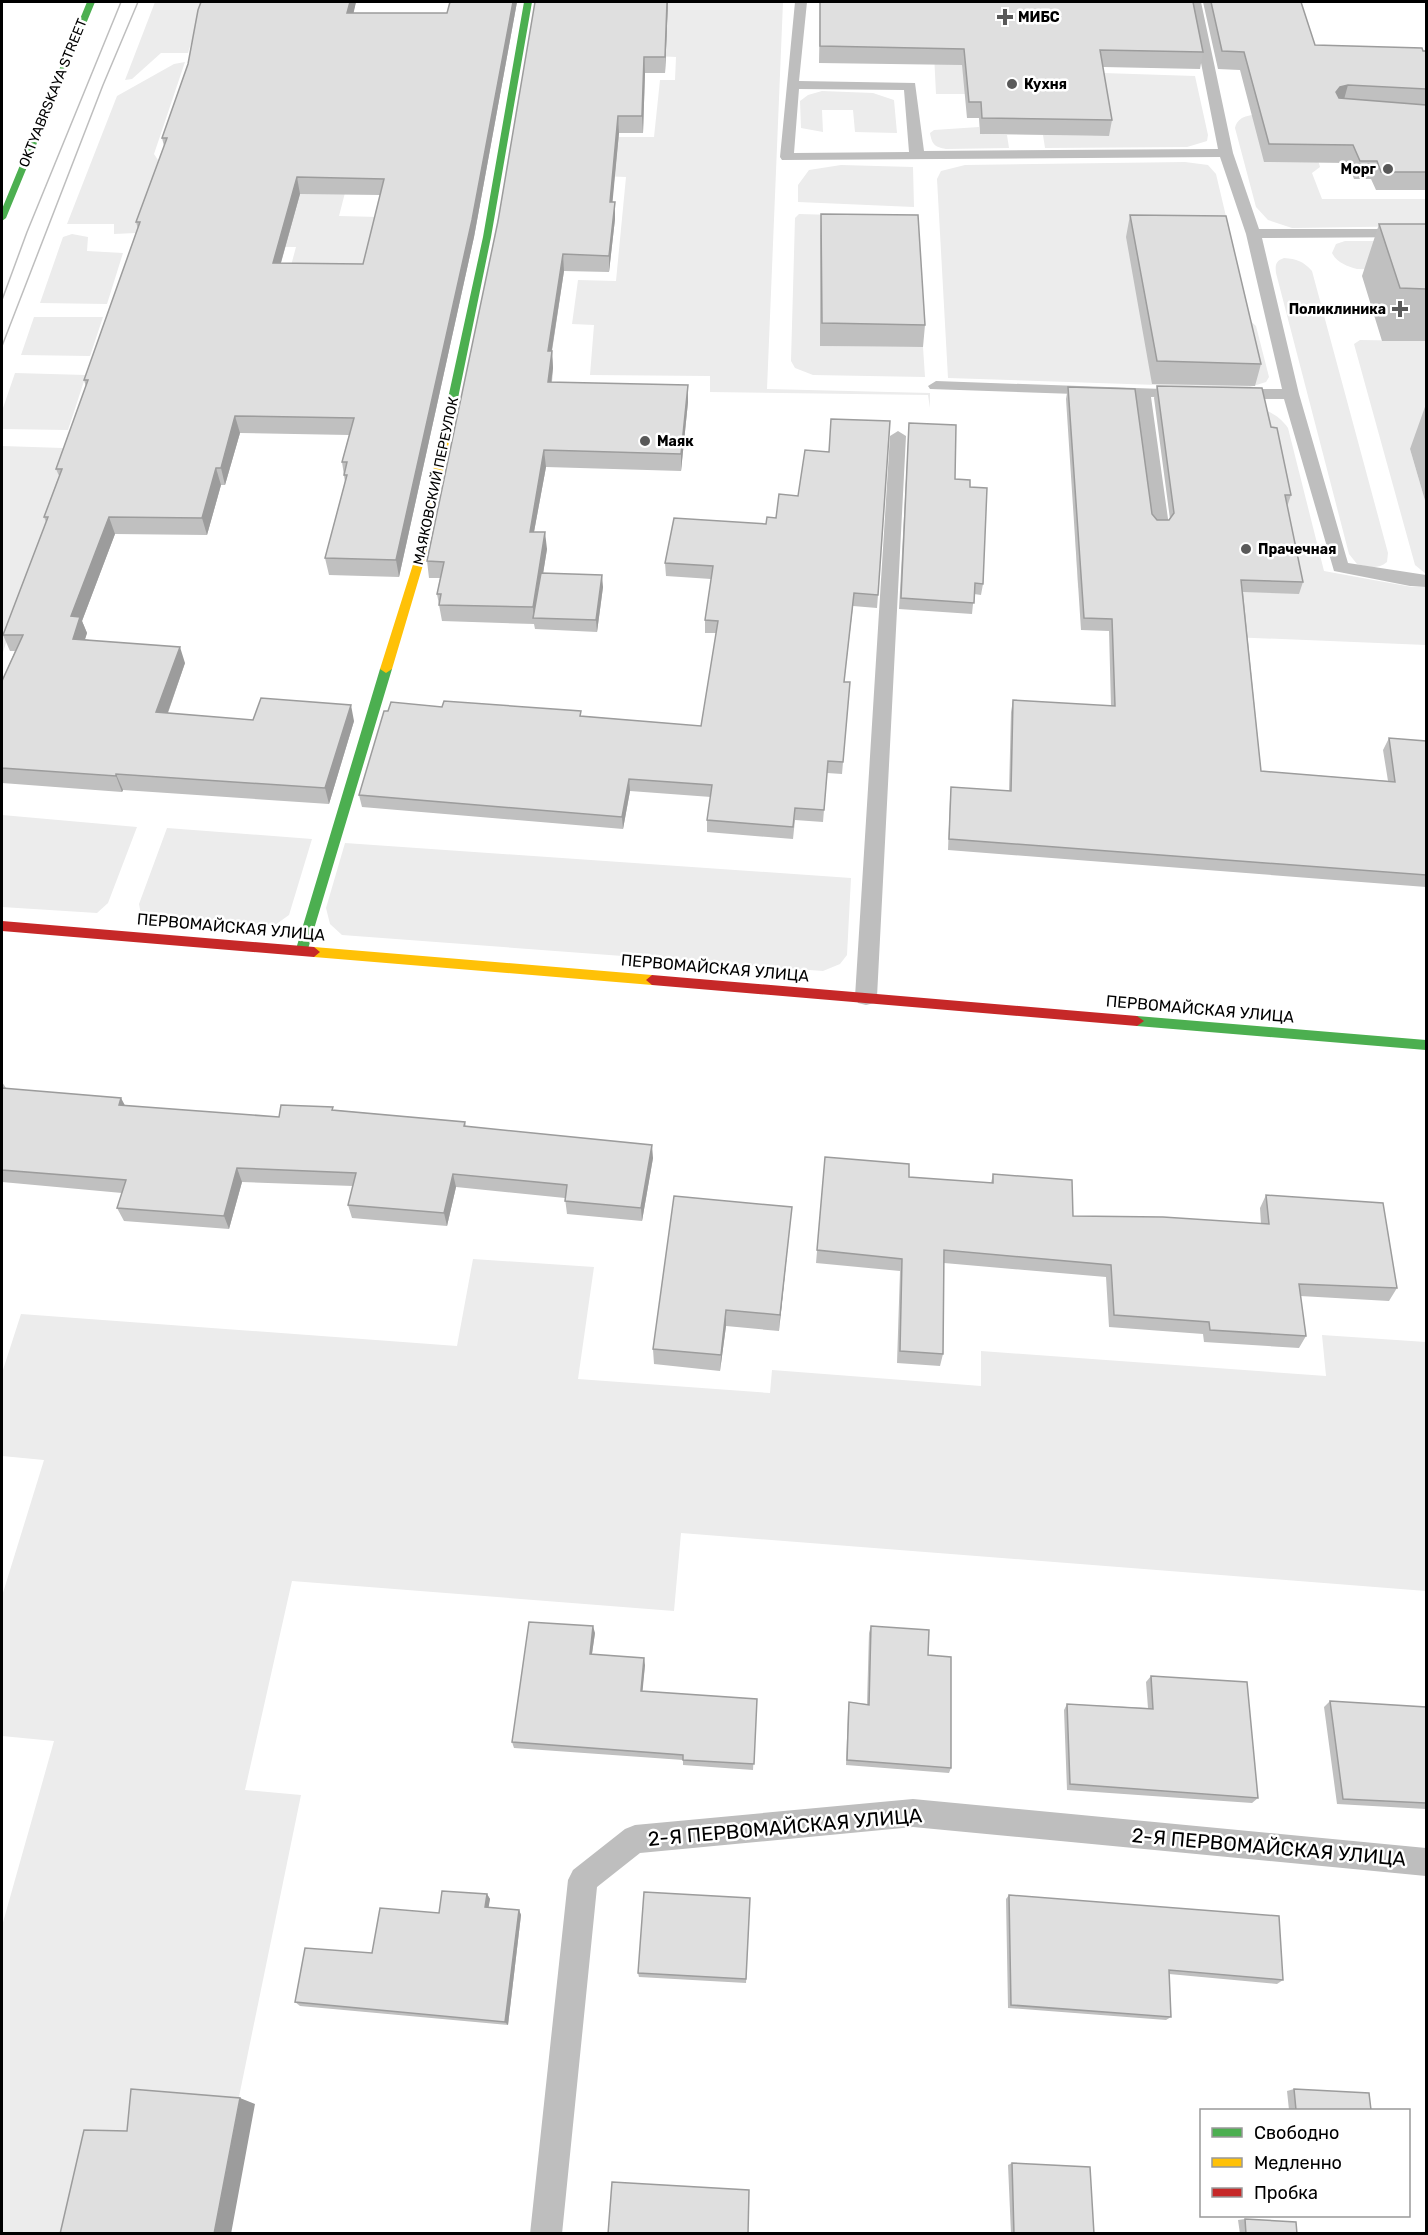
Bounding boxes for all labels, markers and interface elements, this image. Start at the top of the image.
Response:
marker: МИБС [996,8,1014,26]
place label: МИБС [1018,9,1060,26]
street label: OKTYABRSKAYA STREET [15,16,91,170]
place label: Кухня [1024,76,1067,93]
marker: Кухня [1005,77,1019,91]
place label: Морг [1341,161,1377,178]
marker: Морг [1381,162,1395,176]
marker: Поликлиника [1391,300,1409,318]
place label: Поликлиника [1289,301,1386,318]
street label: МАЯКОВСКИЙ ПЕРЕУЛОК [409,395,462,567]
place label: Маяк [657,433,694,450]
marker: Маяк [638,434,652,448]
place label: Прачечная [1258,541,1336,558]
marker: Прачечная [1239,542,1253,556]
street label: ПЕРВОМАЙСКАЯ УЛИЦА [136,909,326,945]
street label: ПЕРВОМАЙСКАЯ УЛИЦА [620,950,810,986]
street label: ПЕРВОМАЙСКАЯ УЛИЦА [1105,991,1295,1027]
street label: 2-Я ПЕРВОМАЙСКАЯ УЛИЦА [647,1803,923,1851]
street label: 2-Я ПЕРВОМАЙСКАЯ УЛИЦА [1131,1823,1407,1871]
legend [1200,2109,1410,2217]
text: Свободно [1254,2122,1339,2144]
text: Медленно [1254,2152,1342,2174]
text: Пробка [1254,2182,1318,2204]

